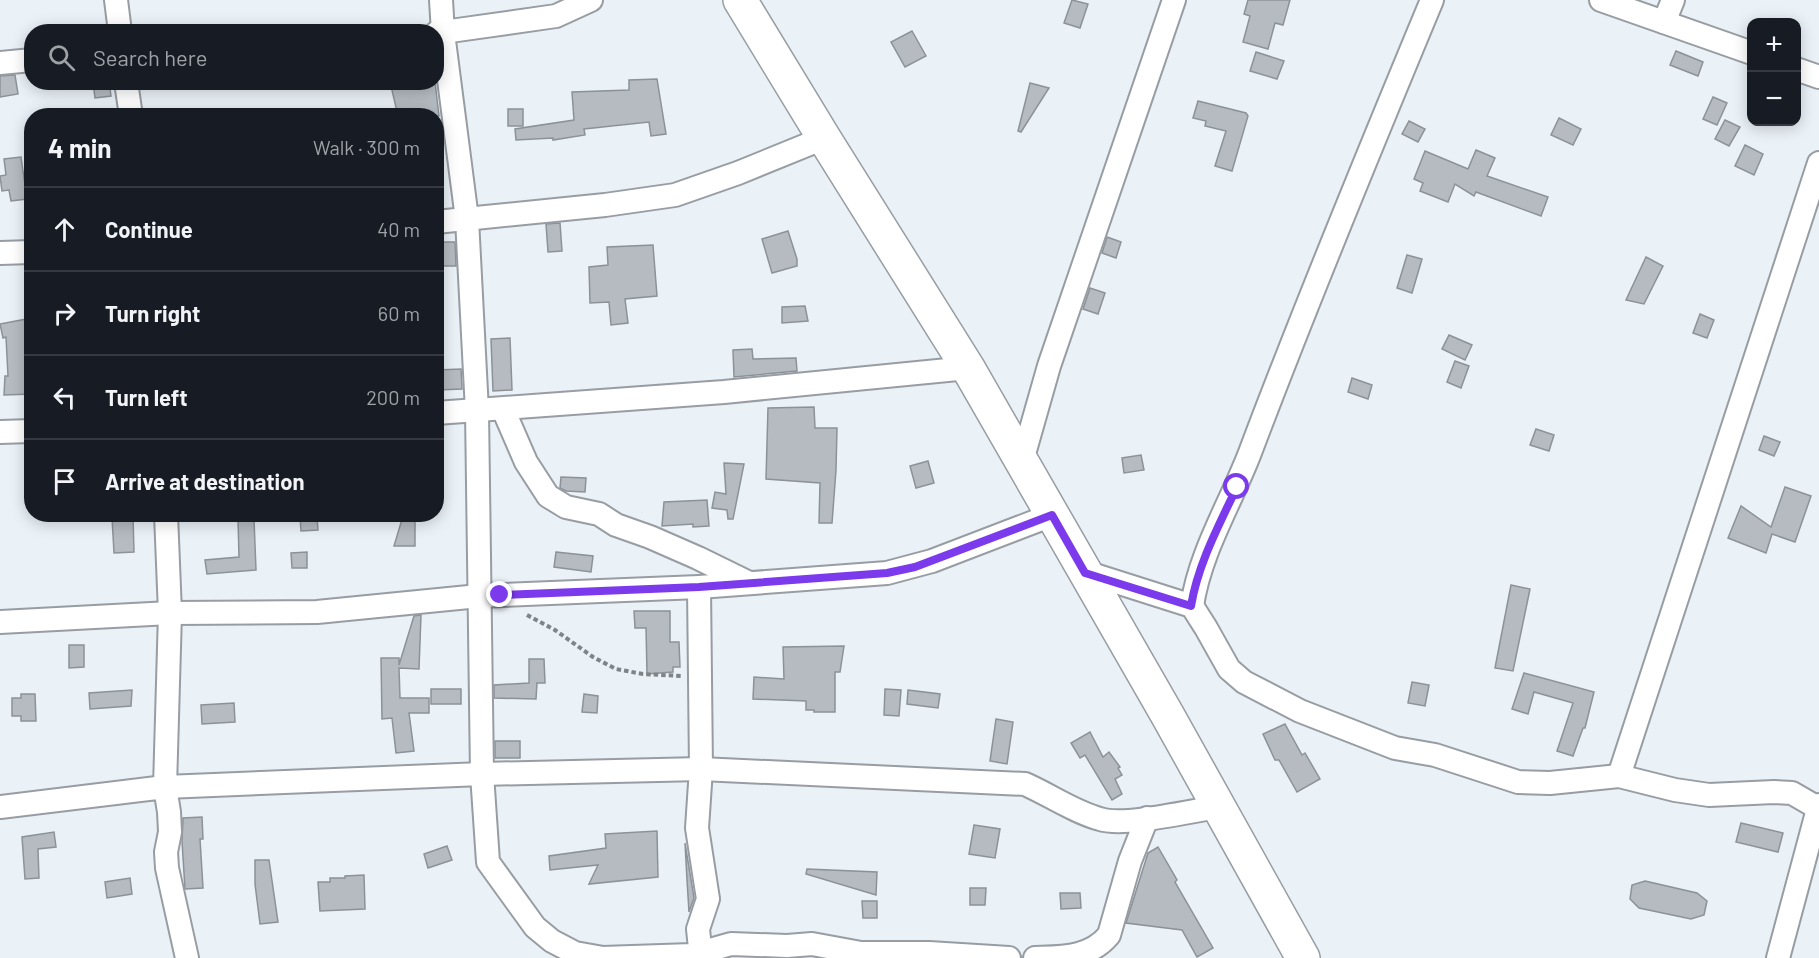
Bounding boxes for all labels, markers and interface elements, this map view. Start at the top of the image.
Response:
map controls [1747,18,1801,126]
button: + [1747,18,1801,72]
search box [24,24,444,90]
icon: search [45,41,78,74]
text: Search here [93,44,207,70]
button: − [1747,72,1801,126]
text: 4 min [48,132,112,163]
text: Walk · 300 m [313,135,420,159]
icon: ahead [48,213,81,246]
text: Continue [105,216,193,242]
text: 40 m [377,217,420,241]
icon: right [48,297,81,330]
text: Turn right [105,300,200,326]
text: 60 m [378,301,420,325]
icon: left [48,381,81,414]
text: Turn left [105,384,188,410]
text: 200 m [366,385,420,409]
icon: arrive [48,465,81,498]
text: Arrive at destination [105,468,304,494]
route start [1223,473,1249,499]
route end [486,581,512,607]

